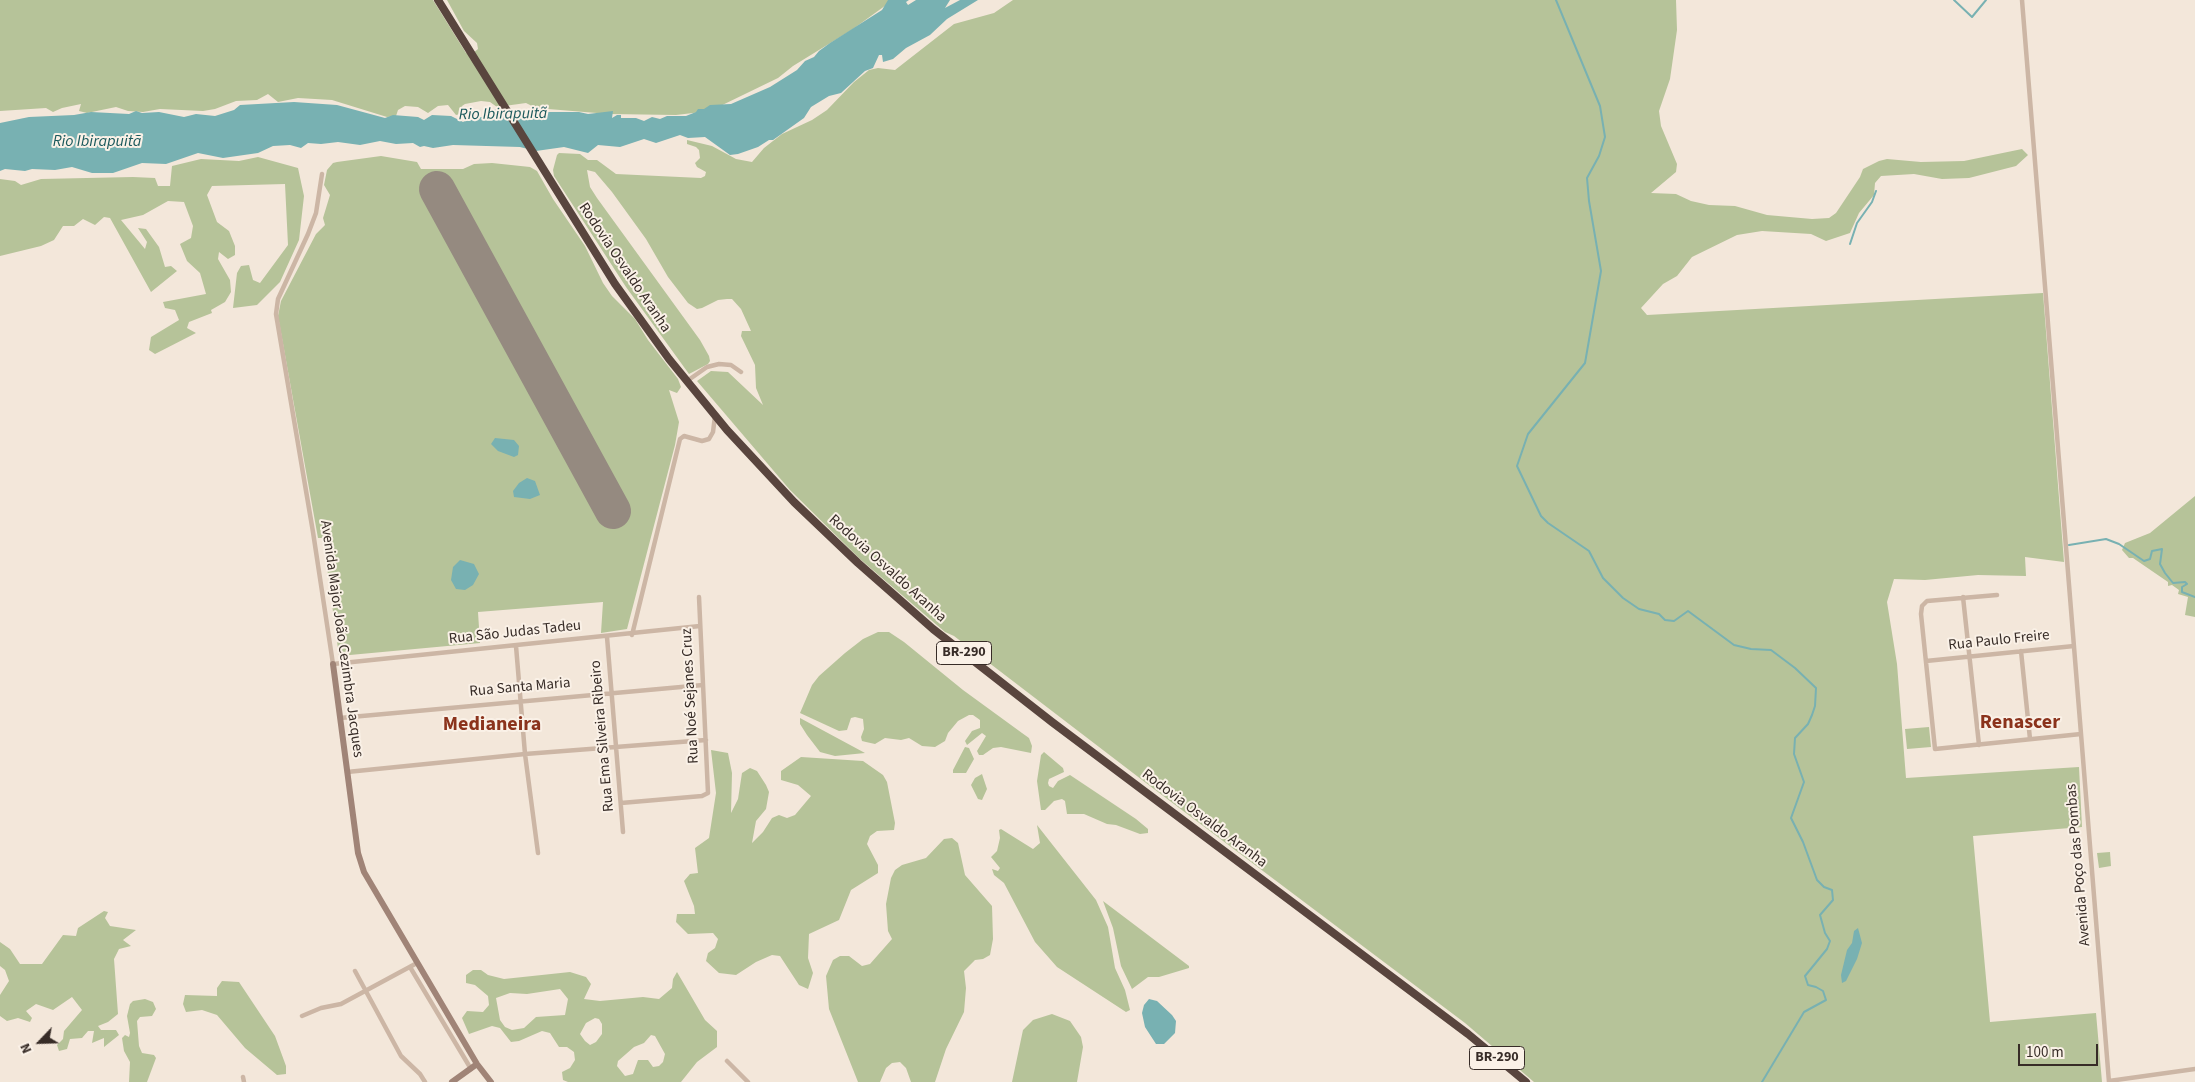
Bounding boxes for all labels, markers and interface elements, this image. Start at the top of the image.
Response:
water label: Rio Ibirapuitã [459,105,547,125]
water label: Rio Ibirapuitã [53,132,141,152]
street label: Rodovia Osvaldo Aranha [574,200,674,336]
street label: Rodovia Osvaldo Aranha [824,511,950,627]
street label: Avenida Major João Cezimbra Jacques [315,519,367,759]
street label: Rua São Judas Tadeu [448,617,582,649]
street label: Rua Paulo Freire [1948,627,2050,655]
street label: Rua Noé Sejanes Cruz [678,628,704,764]
road number: BR-290 [936,641,992,664]
street label: Rua Ema Silveira Ribeiro [587,660,619,812]
street label: Rua Santa Maria [469,675,571,701]
district label: Renascer [1980,712,2060,736]
district label: Medianeira [443,714,541,738]
street label: Rodovia Osvaldo Aranha [1138,766,1270,872]
street label: Avenida Poço das Pombas [2063,783,2095,947]
north arrow [15,1017,65,1067]
scale bar [2020,1034,2100,1066]
text: N [15,1040,37,1056]
text: 100 m [2026,1042,2064,1063]
road number: BR-290 [1470,1046,1524,1070]

